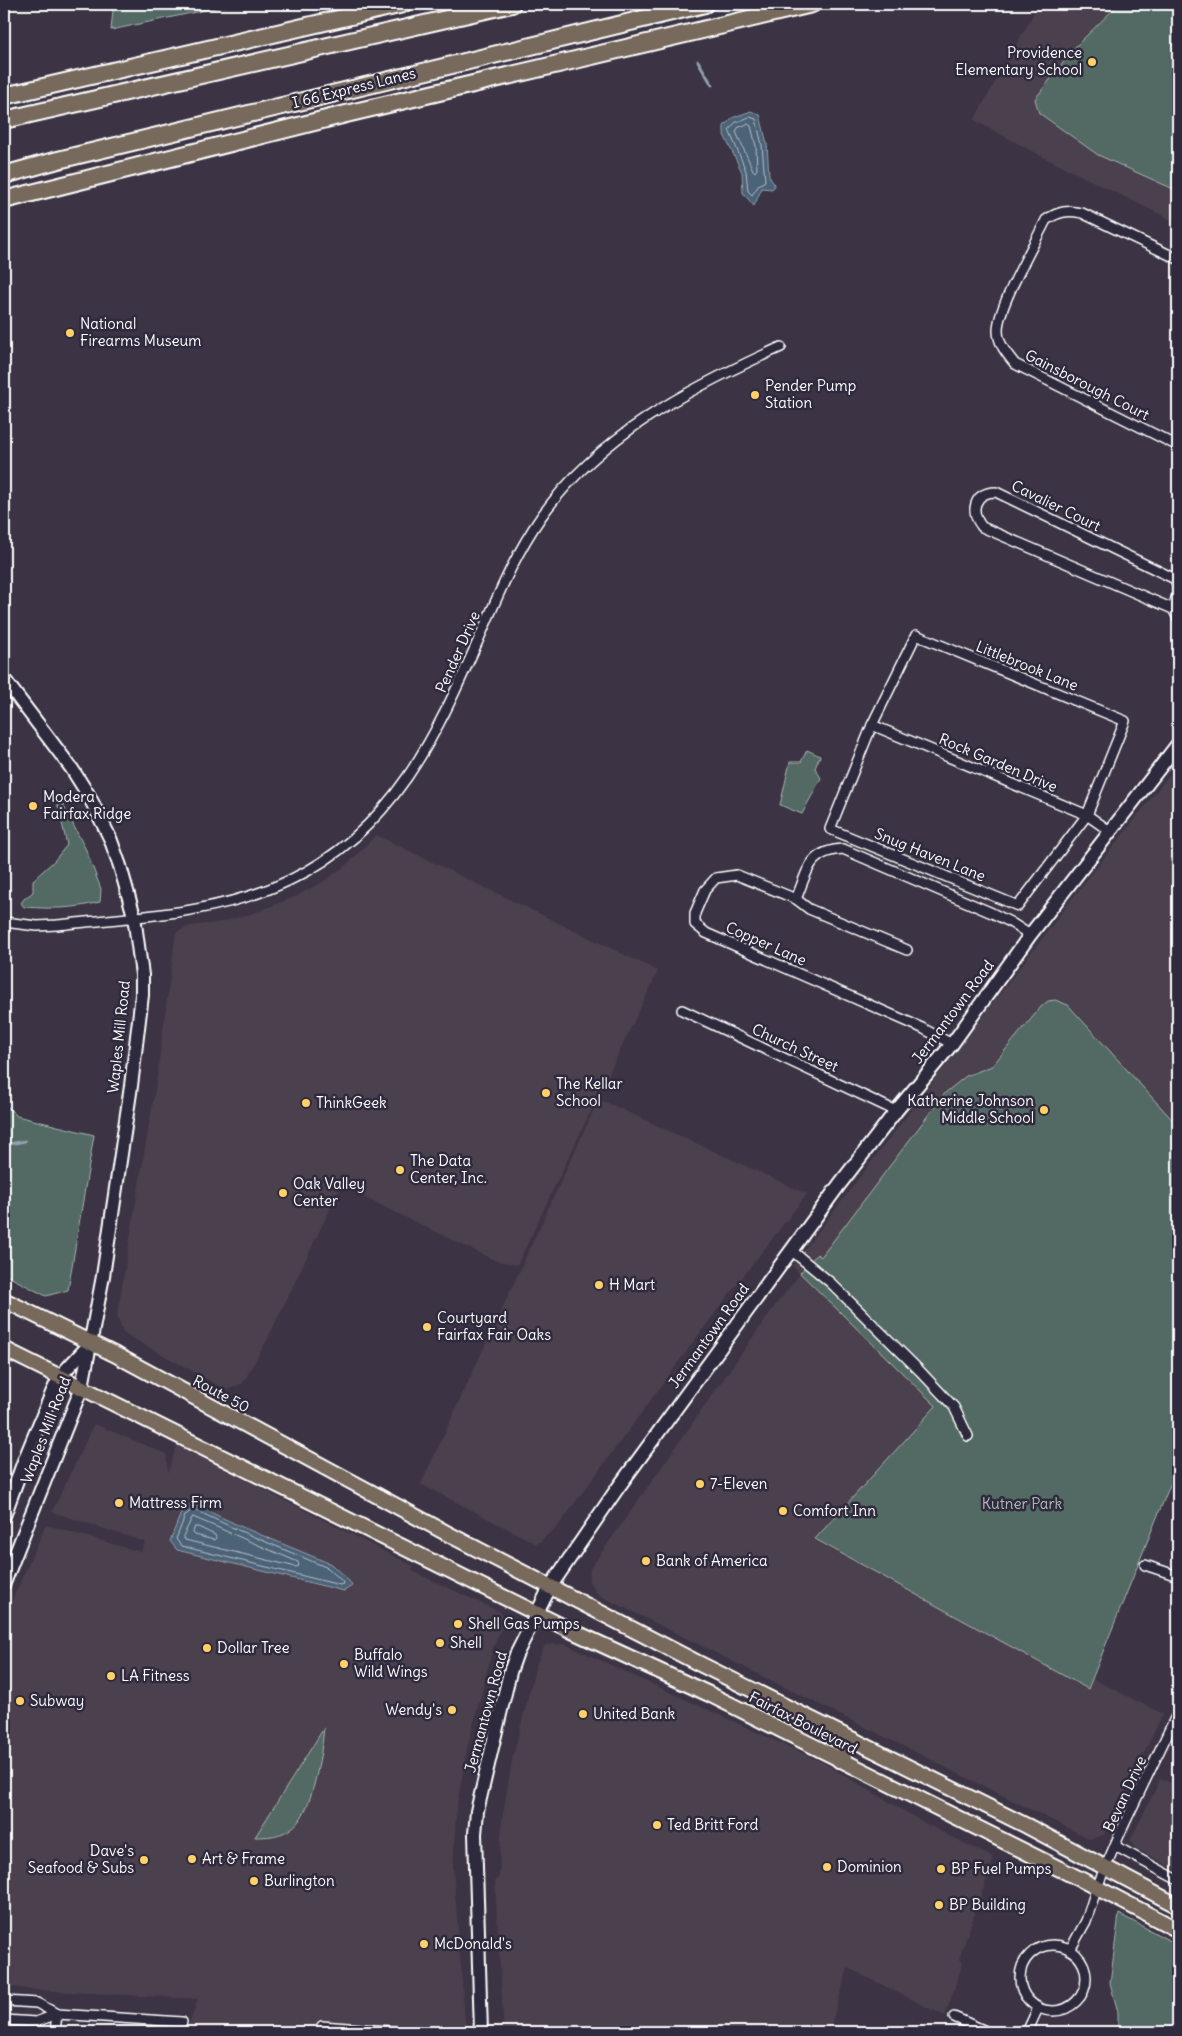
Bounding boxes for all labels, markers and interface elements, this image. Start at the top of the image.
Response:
place label: Providence Elementary School [955,43,1082,79]
marker: Providence Elementary School [1086,56,1098,68]
street label: I 66 Express Lanes [290,63,418,112]
place label: National Firearms Museum [80,314,202,350]
marker: National Firearms Museum [64,327,76,339]
street label: Gainsborough Court [1022,345,1152,424]
place label: Pender Pump Station [765,376,856,412]
marker: Pender Pump Station [749,389,761,401]
street label: Cavalier Court [1009,476,1104,535]
street label: Pender Drive [431,608,484,695]
street label: Littlebrook Lane [973,636,1081,695]
street label: Rock Garden Drive [936,729,1060,796]
place label: Modera Fairfax Ridge [43,787,131,823]
marker: Modera Fairfax Ridge [27,800,39,812]
street label: Snug Haven Lane [872,824,988,885]
street label: Copper Lane [723,917,810,970]
street label: Jermantown Road [907,956,998,1067]
street label: Waples Mill Road [103,980,134,1094]
street label: Church Street [749,1019,841,1076]
place label: The Kellar School [556,1074,623,1110]
marker: The Kellar School [540,1087,552,1099]
place label: Katherine Johnson Middle School [907,1091,1034,1127]
place label: ThinkGeek [316,1093,387,1112]
marker: ThinkGeek [300,1097,312,1109]
marker: Katherine Johnson Middle School [1038,1104,1050,1116]
place label: The Data Center, Inc. [410,1151,487,1187]
marker: The Data Center, Inc. [394,1164,406,1176]
place label: Oak Valley Center [293,1174,365,1210]
marker: Oak Valley Center [277,1187,289,1199]
place label: H Mart [609,1275,655,1294]
marker: H Mart [593,1279,605,1291]
street label: Jermantown Road [664,1279,753,1392]
place label: Courtyard Fairfax Fair Oaks [437,1308,551,1344]
marker: Courtyard Fairfax Fair Oaks [421,1321,433,1333]
street label: Route 50 [190,1371,253,1416]
street label: Waples Mill Road [16,1373,75,1486]
place label: 7-Eleven [710,1474,768,1493]
marker: 7-Eleven [694,1478,706,1490]
place label: Mattress Firm [129,1493,222,1512]
park label: Kutner Park [982,1494,1063,1513]
marker: Mattress Firm [113,1497,125,1509]
place label: Comfort Inn [793,1501,876,1520]
marker: Comfort Inn [777,1505,789,1517]
place label: Bank of America [656,1551,768,1570]
marker: Bank of America [640,1555,652,1567]
place label: Shell Gas Pumps [468,1614,580,1633]
marker: Shell Gas Pumps [452,1618,464,1630]
place label: Shell [450,1633,482,1652]
marker: Shell [434,1637,446,1649]
place label: Dollar Tree [217,1638,290,1657]
marker: Dollar Tree [201,1642,213,1654]
place label: Buffalo Wild Wings [354,1645,428,1681]
street label: Jermantown Road [460,1649,511,1775]
marker: Buffalo Wild Wings [338,1658,350,1670]
place label: LA Fitness [121,1666,190,1685]
marker: LA Fitness [105,1670,117,1682]
street label: Fairfax Boulevard [746,1687,861,1758]
place label: Subway [30,1691,84,1710]
marker: Subway [14,1695,26,1707]
place label: Wendy's [385,1700,442,1719]
marker: Wendy's [446,1704,458,1716]
place label: United Bank [593,1704,676,1723]
marker: United Bank [577,1708,589,1720]
street label: Bevan Drive [1099,1753,1150,1835]
place label: Ted Britt Ford [667,1815,758,1834]
marker: Ted Britt Ford [651,1819,663,1831]
place label: Dave's Seafood & Subs [28,1841,134,1877]
place label: Art & Frame [202,1849,285,1868]
marker: Art & Frame [186,1853,198,1865]
marker: Dave's Seafood & Subs [138,1854,150,1866]
place label: Dominion [837,1857,902,1876]
place label: BP Fuel Pumps [951,1859,1052,1878]
marker: Dominion [821,1861,833,1873]
marker: BP Fuel Pumps [935,1863,947,1875]
place label: Burlington [264,1871,335,1890]
marker: Burlington [248,1875,260,1887]
place label: BP Building [949,1895,1026,1914]
marker: BP Building [933,1899,945,1911]
place label: McDonald's [434,1934,512,1953]
marker: McDonald's [418,1938,430,1950]

